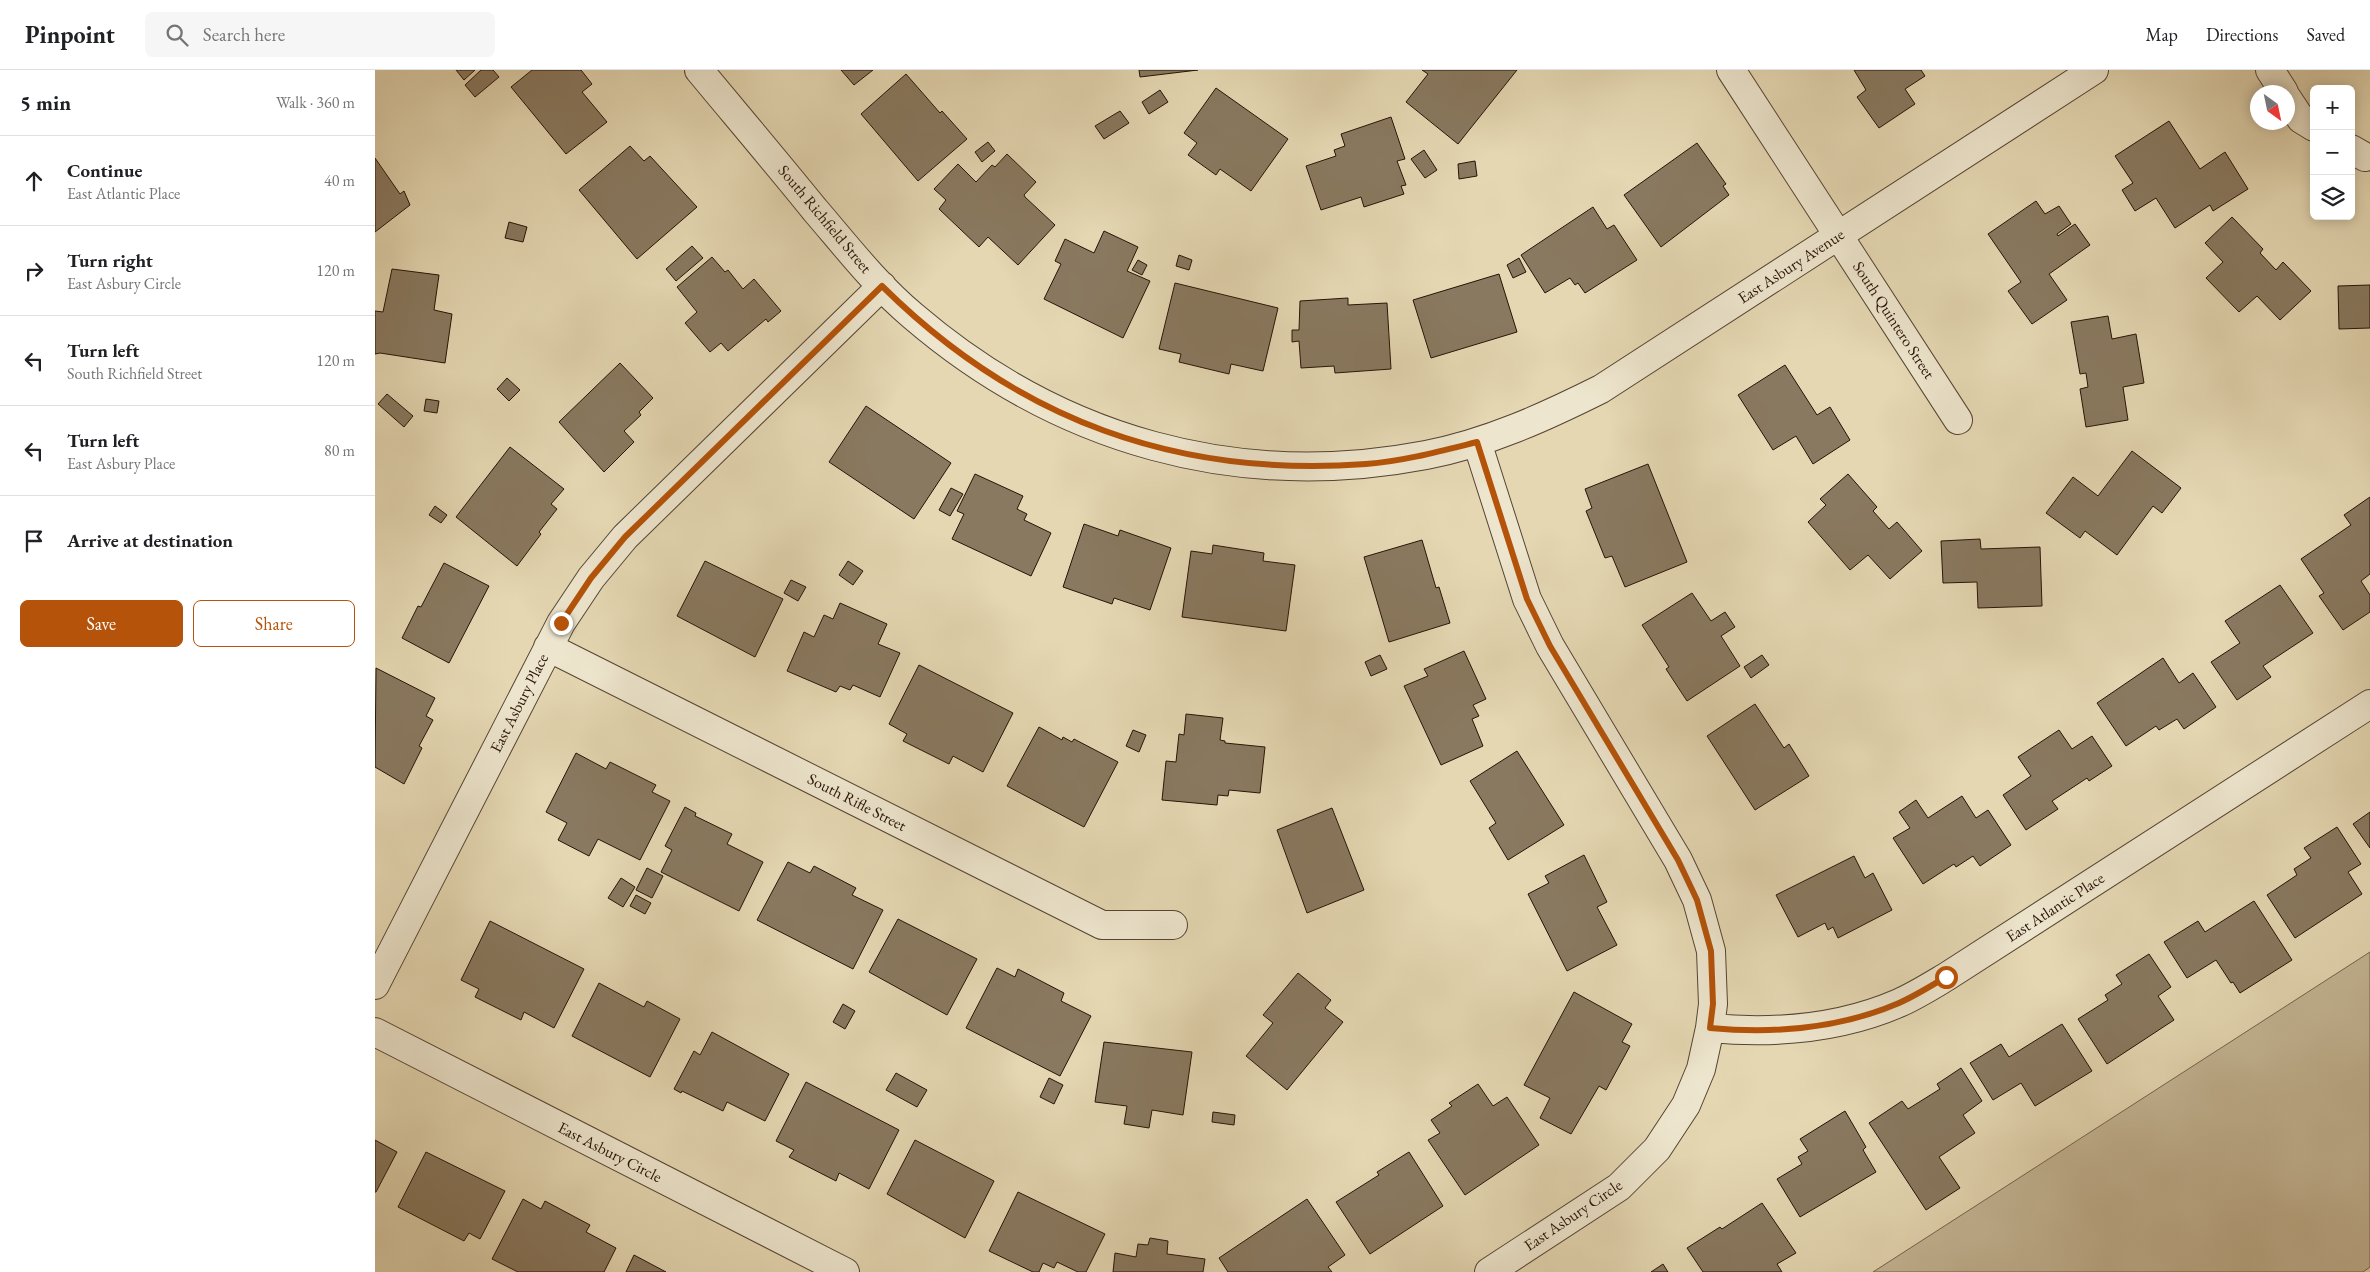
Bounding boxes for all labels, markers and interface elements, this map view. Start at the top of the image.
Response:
search box [145,12,495,57]
text: Pinpoint [25,19,115,50]
icon: search [163,21,191,49]
text: Search here [203,22,285,47]
text: Map [2146,23,2178,46]
text: Directions [2206,23,2278,46]
text: Saved [2306,23,2345,46]
north arrow [2250,85,2295,130]
map controls [2310,85,2355,220]
button: + [2310,85,2355,130]
text: 5 min [20,89,71,116]
text: Walk · 360 m [276,92,355,113]
button: − [2310,130,2355,175]
text: Continue [67,158,142,183]
street label: South Richfield Street [774,160,876,278]
icon: ahead [20,167,48,195]
text: 40 m [324,170,355,191]
button: layers [2310,175,2355,220]
text: East Atlantic Place [67,183,180,204]
street label: East Asbury Avenue [1734,224,1848,308]
text: Turn right [67,248,153,273]
icon: right [20,257,48,285]
street label: South Quintero Street [1848,257,1940,383]
text: 120 m [316,260,355,281]
text: East Asbury Circle [67,273,181,294]
text: Turn left [67,338,139,363]
icon: left [20,347,48,375]
text: 120 m [316,350,355,371]
text: South Richfield Street [67,363,202,384]
text: Turn left [67,428,139,453]
icon: left [20,437,48,465]
text: 80 m [324,440,355,461]
text: East Asbury Place [67,453,175,474]
icon: arrive [20,527,48,555]
text: Arrive at destination [67,528,233,553]
button: Save [20,600,183,647]
button: Share [193,600,355,647]
route end [550,612,573,635]
street label: East Asbury Place [485,650,553,756]
street label: South Rifle Street [804,768,910,836]
street label: East Atlantic Place [2002,867,2108,947]
route start [1935,966,1958,989]
street label: East Asbury Circle [554,1117,666,1187]
street label: East Asbury Circle [1520,1174,1626,1256]

